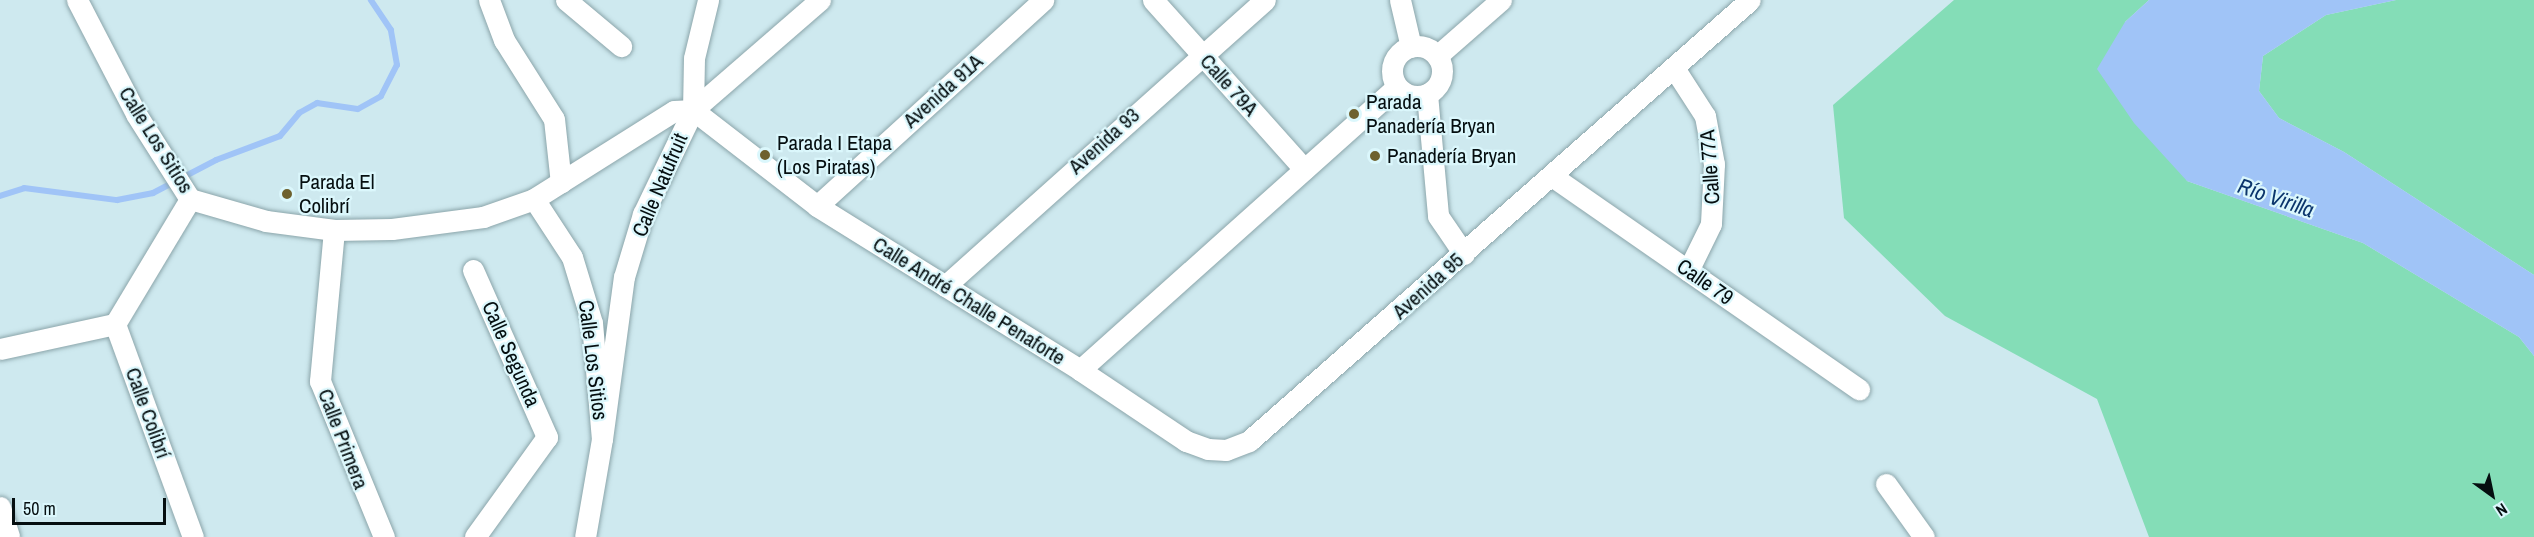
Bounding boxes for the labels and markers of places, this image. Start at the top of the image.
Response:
place label: Parada Panadería Bryan [1366,89,1495,139]
marker: Parada Panadería Bryan [1347,107,1361,121]
place label: Parada I Etapa (Los Piratas) [777,130,892,180]
place label: Panadería Bryan [1387,143,1516,169]
marker: Parada I Etapa (Los Piratas) [758,148,772,162]
marker: Panadería Bryan [1368,149,1382,163]
place label: Parada El Colibrí [299,169,375,219]
marker: Parada El Colibrí [280,187,294,201]

